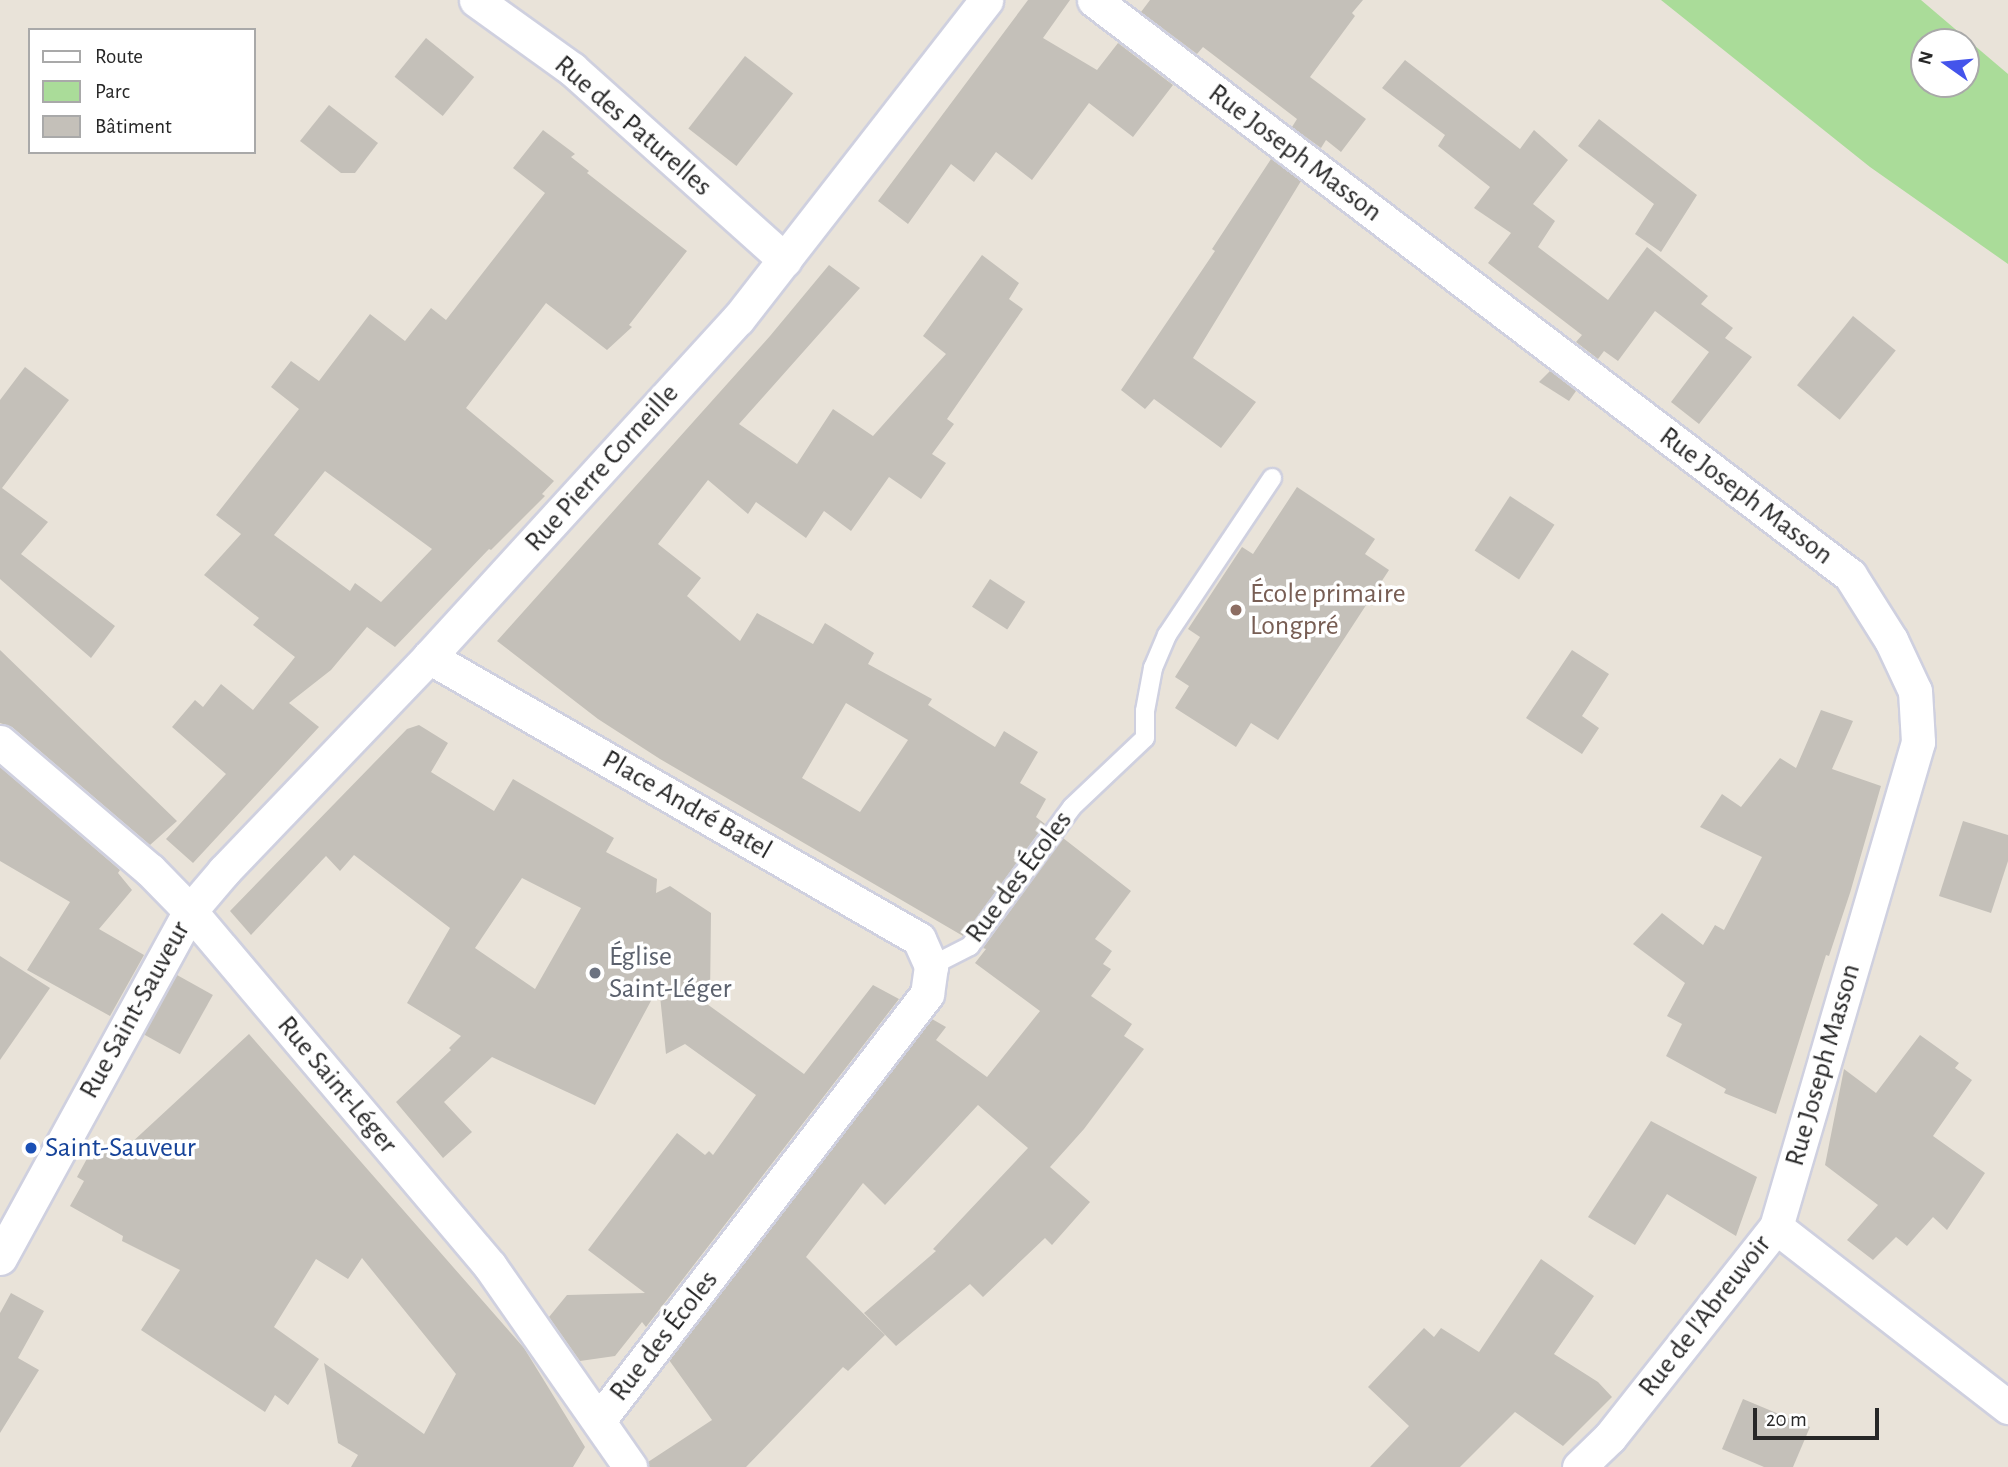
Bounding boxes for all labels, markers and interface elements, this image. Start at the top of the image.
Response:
legend [28,28,256,154]
north arrow [1910,28,1980,98]
text: Route [95,46,143,67]
street label: Rue des Paturelles [547,48,719,204]
text: N [1915,49,1937,67]
street label: Rue Joseph Masson [1202,77,1388,229]
text: Parc [95,81,130,102]
text: Bâtiment [95,116,172,137]
street label: Rue Pierre Corneille [518,377,686,559]
street label: Rue Joseph Masson [1653,420,1839,572]
place label: École primaire Longpré [1250,577,1406,643]
marker: École primaire Longpré [1228,602,1244,618]
street label: Place André Batel [596,743,778,867]
street label: Rue des Écoles [958,804,1080,950]
street label: Rue Saint-Sauveur [72,915,198,1105]
place label: Église Saint-Léger [609,940,732,1006]
street label: Rue Joseph Masson [1778,960,1868,1170]
marker: Église Saint-Léger [587,965,603,981]
street label: Rue Saint-Léger [270,1009,404,1161]
place label: Saint-Sauveur [45,1131,196,1165]
marker: Saint-Sauveur [23,1140,39,1156]
street label: Rue de l'Abreuvoir [1631,1228,1779,1404]
street label: Rue des Écoles [603,1264,725,1408]
scale bar [1756,1394,1882,1438]
text: 20 m [1766,1409,1807,1430]

